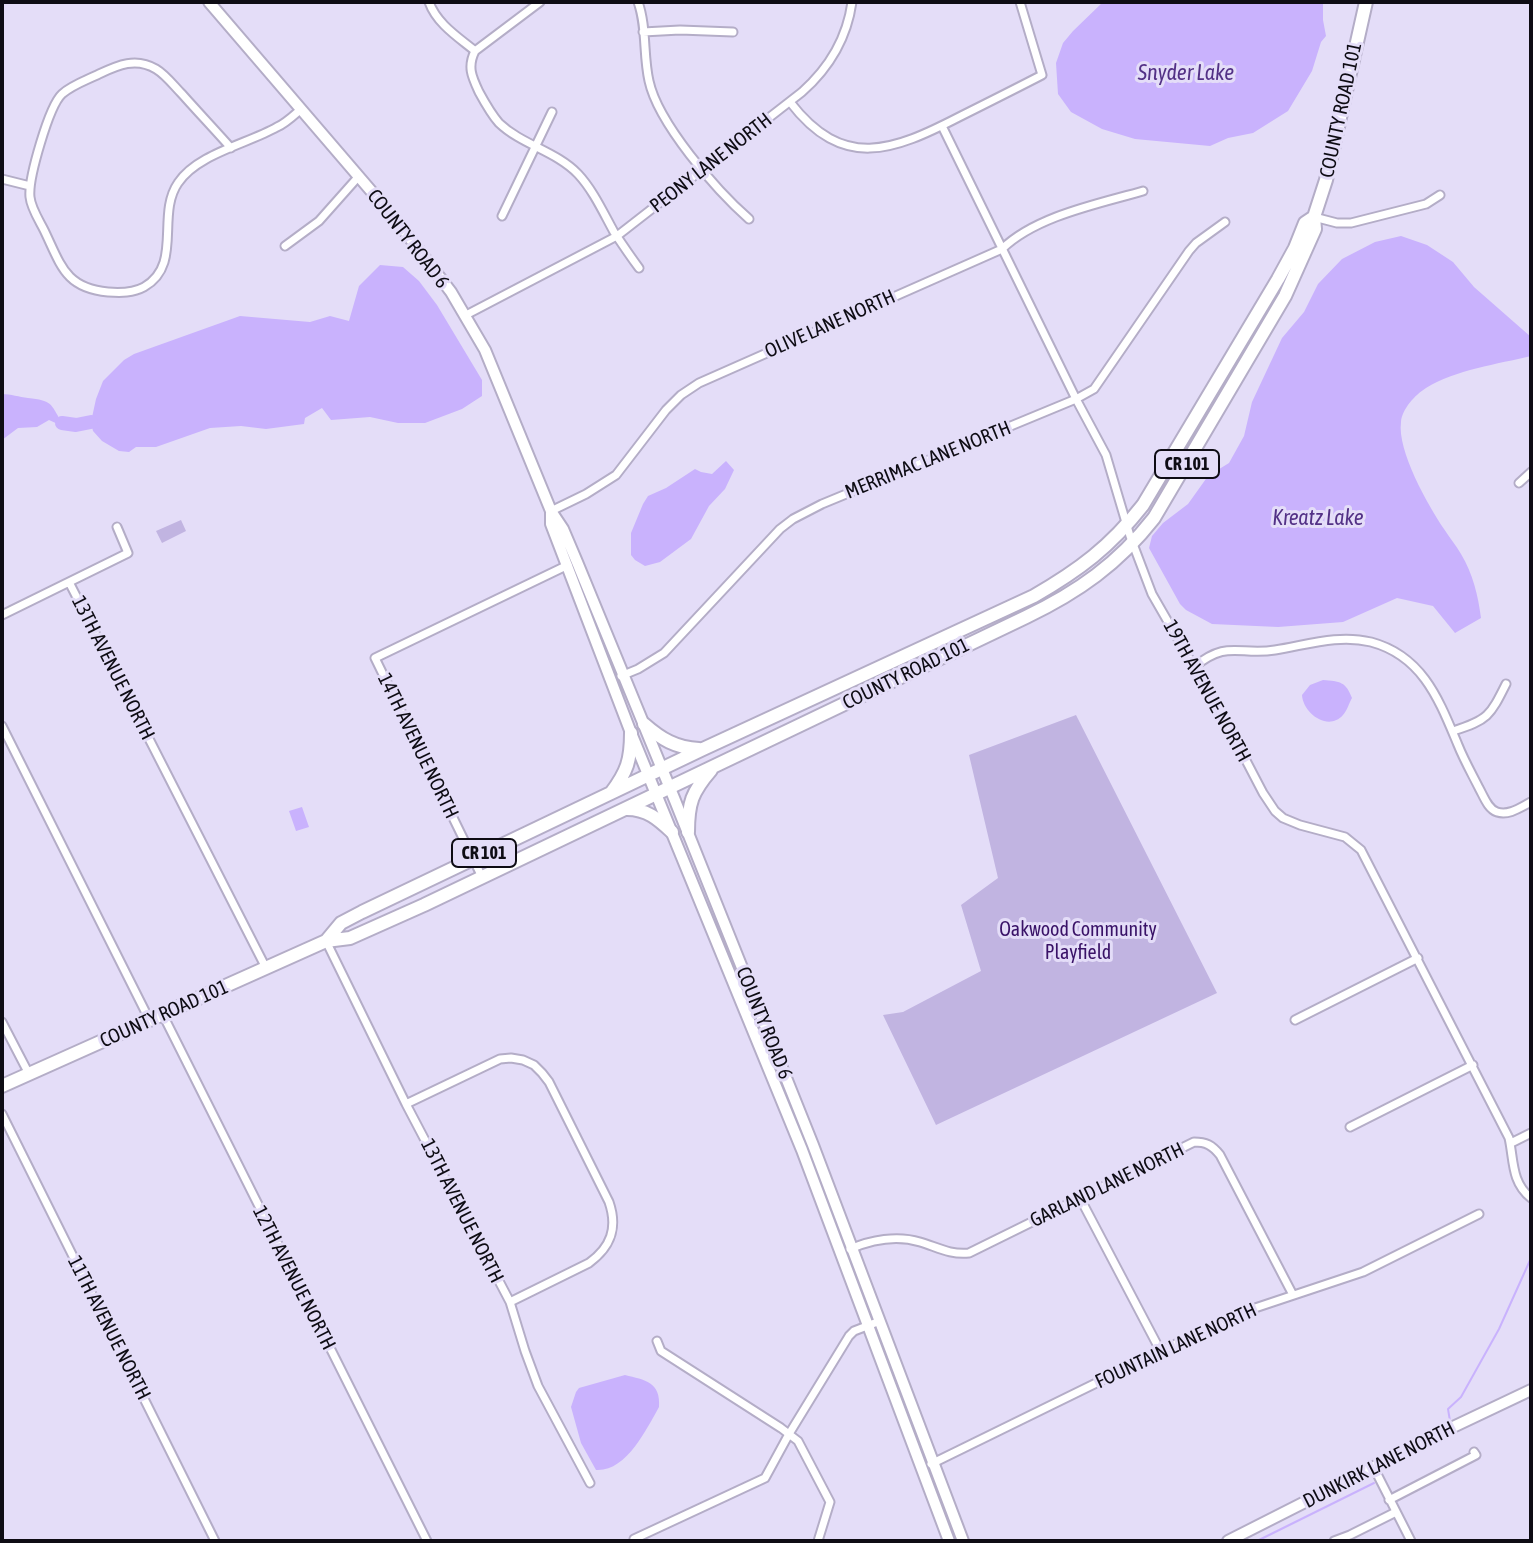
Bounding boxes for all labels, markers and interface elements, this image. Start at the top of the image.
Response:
street label: COUNTY ROAD 101 [1315,40,1367,180]
water label: Snyder Lake [1138,60,1234,86]
street label: PEONY LANE NORTH [645,108,777,218]
street label: COUNTY ROAD 6 [362,185,454,293]
street label: OLIVE LANE NORTH [761,285,899,363]
street label: MERRIMAC LANE NORTH [842,416,1014,504]
road number: CR 101 [1155,450,1219,478]
water label: Kreatz Lake [1272,505,1364,531]
street label: 13TH AVENUE NORTH [66,592,160,744]
street label: 19TH AVENUE NORTH [1158,616,1256,766]
street label: COUNTY ROAD 101 [839,633,973,715]
street label: 14TH AVENUE NORTH [372,670,464,822]
road number: CR 101 [452,839,516,867]
park label: Oakwood Community Playfield [999,918,1157,965]
street label: COUNTY ROAD 6 [731,963,797,1083]
street label: COUNTY ROAD 101 [96,975,232,1053]
street label: 13TH AVENUE NORTH [415,1135,509,1287]
street label: GARLAND LANE NORTH [1026,1137,1188,1233]
street label: 12TH AVENUE NORTH [247,1202,341,1354]
street label: 11TH AVENUE NORTH [62,1252,156,1404]
street label: FOUNTAIN LANE NORTH [1092,1298,1260,1394]
street label: DUNKIRK LANE NORTH [1299,1416,1459,1514]

